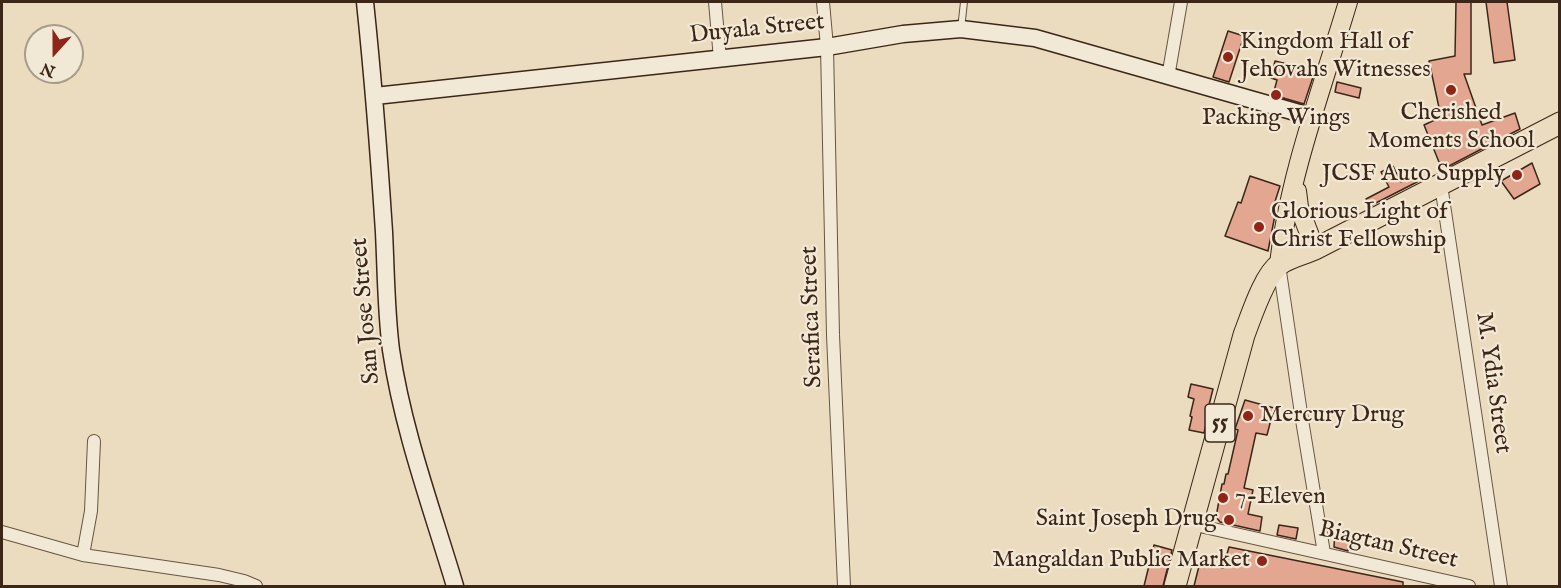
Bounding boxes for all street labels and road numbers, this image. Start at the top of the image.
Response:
street label: Duyala Street [688,9,826,51]
street label: San Jose Street [346,236,388,386]
street label: Serafica Street [796,246,830,388]
street label: M. Ydia Street [1468,311,1516,455]
road number: 55 [1205,404,1235,442]
street label: Biagtan Street [1316,516,1460,576]

